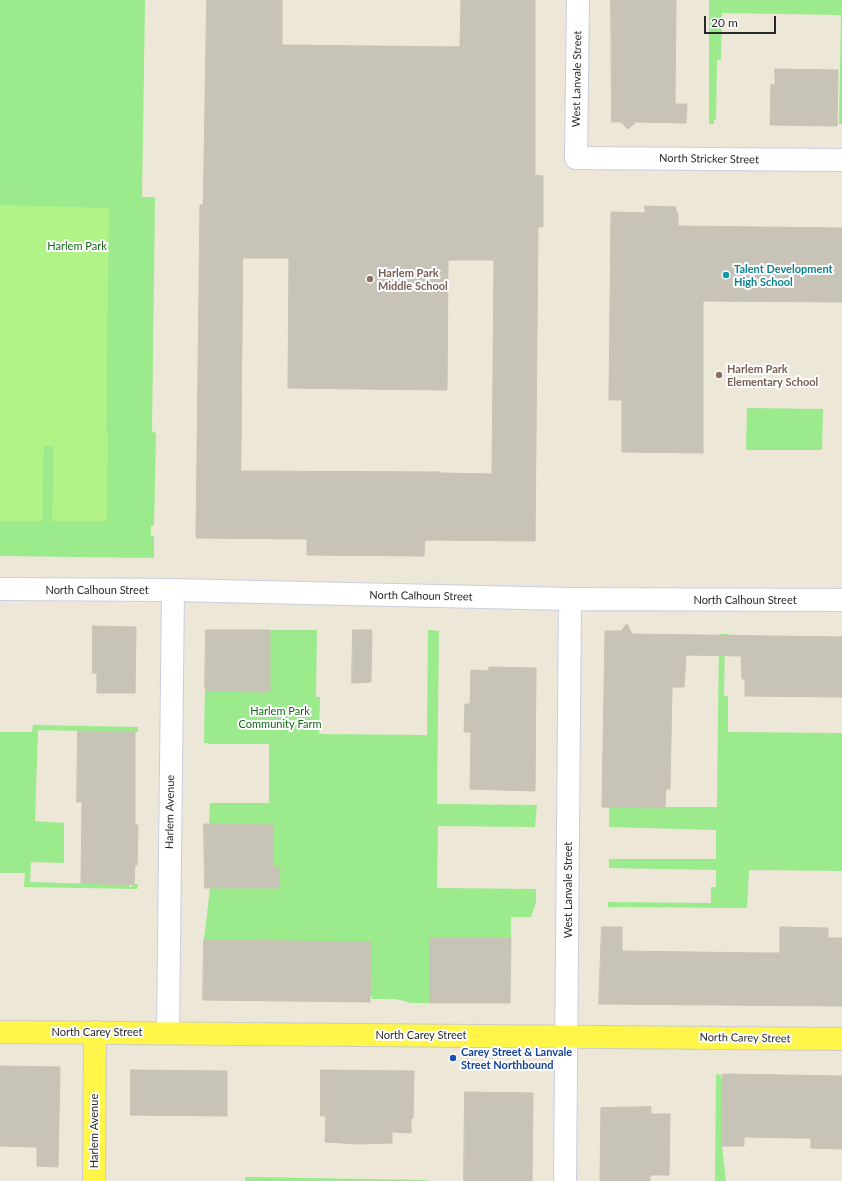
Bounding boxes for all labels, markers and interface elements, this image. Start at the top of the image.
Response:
scale bar [706,8,778,34]
text: 20 m [711,15,738,30]
street label: West Lanvale Street [570,31,584,127]
street label: North Stricker Street [659,152,759,166]
park label: Harlem Park [47,239,107,253]
place label: Talent Development High School [734,262,833,288]
place label: Harlem Park Middle School [378,266,448,292]
marker: Talent Development High School [721,270,731,280]
marker: Harlem Park Middle School [365,274,375,284]
place label: Harlem Park Elementary School [727,362,818,388]
marker: Harlem Park Elementary School [714,370,724,380]
street label: North Calhoun Street [45,583,149,597]
street label: North Calhoun Street [369,589,473,603]
street label: North Calhoun Street [693,593,797,607]
park label: Harlem Park Community Farm [239,704,321,730]
street label: Harlem Avenue [163,775,177,849]
street label: West Lanvale Street [561,842,575,938]
street label: North Carey Street [51,1025,143,1039]
street label: North Carey Street [375,1028,467,1042]
street label: North Carey Street [699,1031,791,1045]
place label: Carey Street & Lanvale Street Northbound [461,1045,572,1071]
marker: Carey Street & Lanvale Street Northbound [448,1053,458,1063]
street label: Harlem Avenue [87,1094,101,1168]

